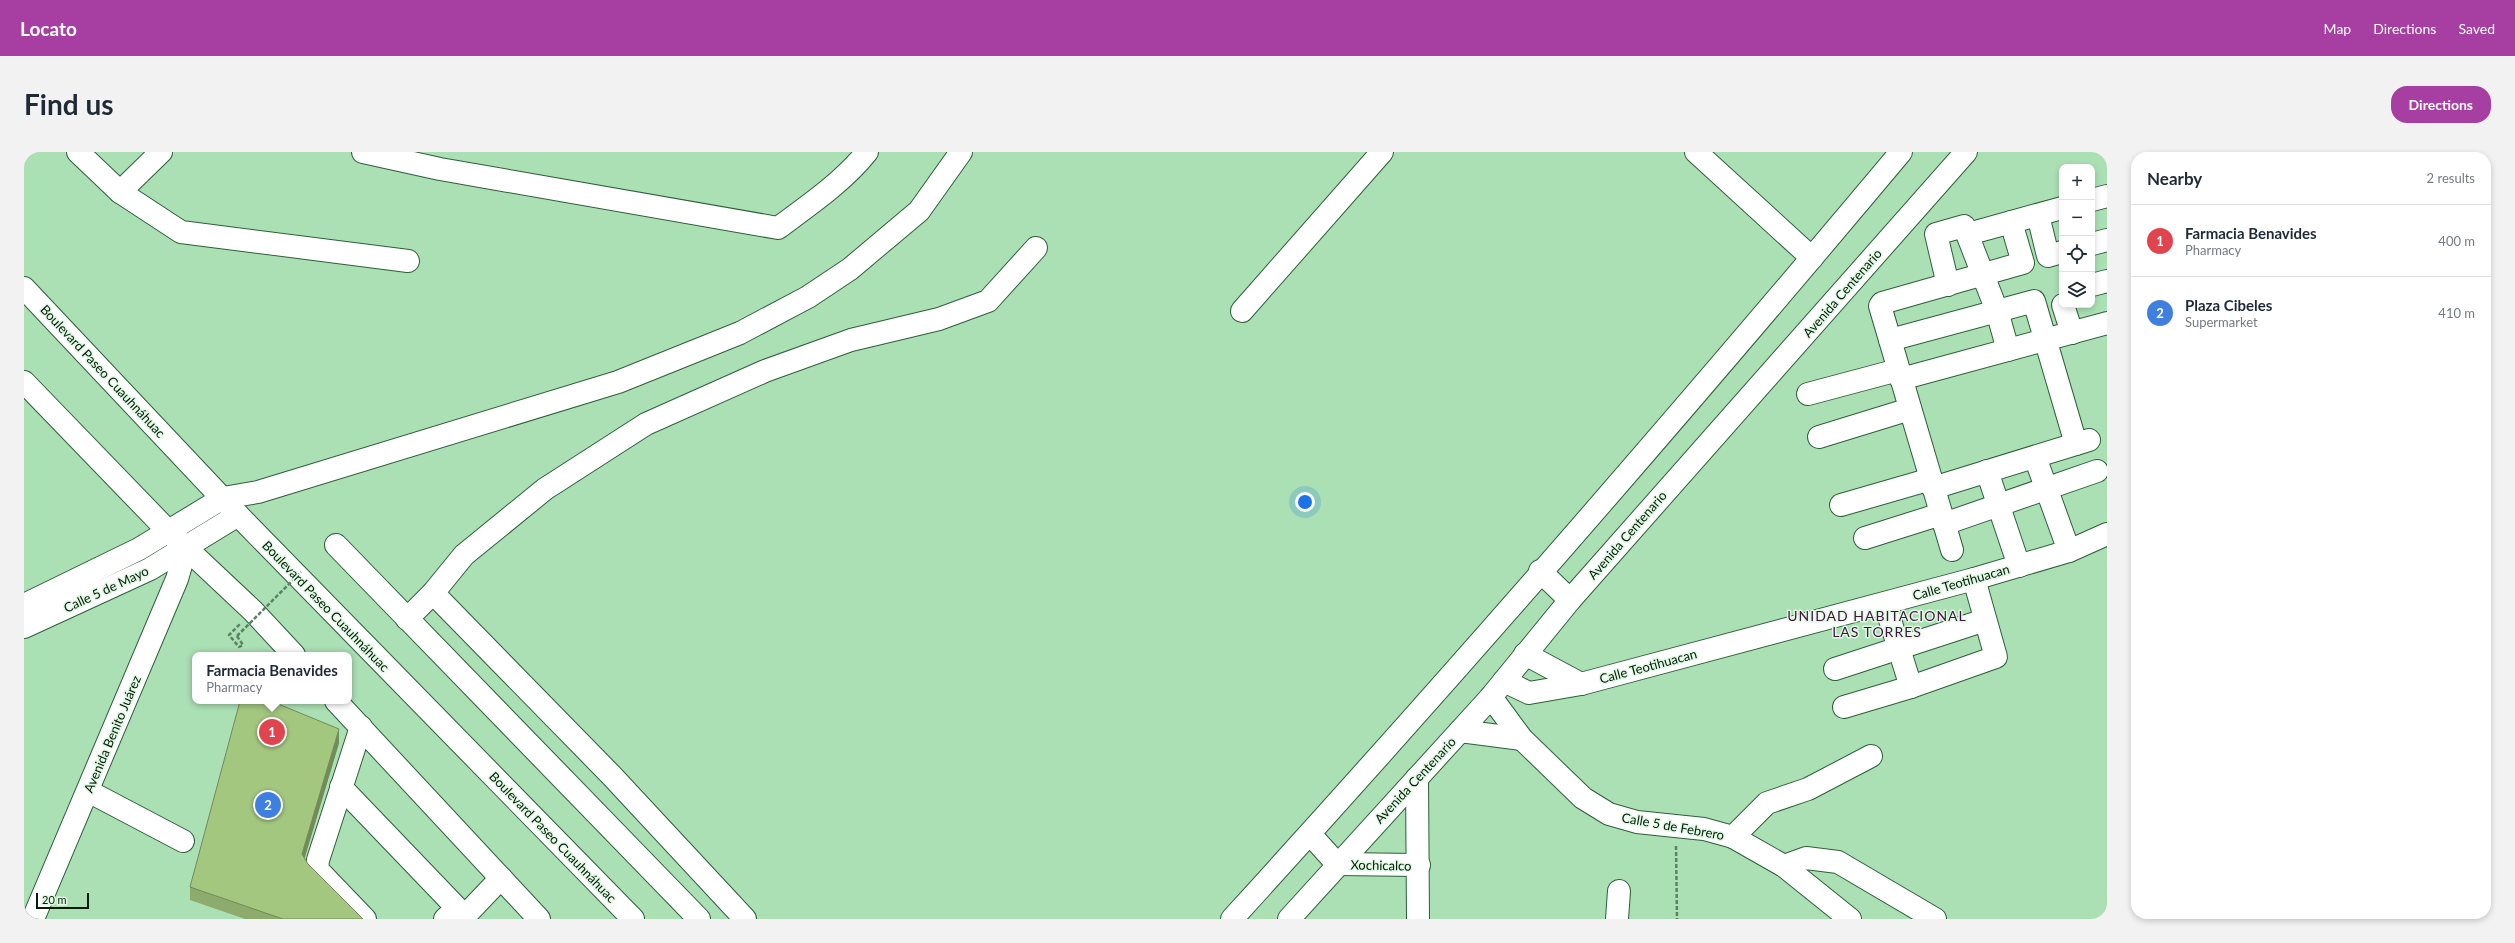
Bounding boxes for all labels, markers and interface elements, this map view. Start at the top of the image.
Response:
text: Locato [20,17,77,40]
text: Map [2324,20,2351,37]
text: Directions [2373,20,2436,37]
text: Saved [2458,20,2495,37]
button: Directions [2391,86,2491,123]
text: Find us [24,87,114,121]
map controls [2059,164,2095,308]
button: + [2059,164,2095,200]
text: Nearby [2147,168,2202,189]
text: 2 results [2427,170,2475,186]
button: − [2059,200,2095,236]
text: Farmacia Benavides [2185,224,2317,242]
text: 1 [2156,233,2164,249]
text: 400 m [2438,233,2475,249]
button: locate [2059,236,2095,272]
text: Pharmacy [2185,242,2241,258]
street label: Avenida Centenario [1799,245,1885,341]
button: layers [2059,272,2095,308]
text: Plaza Cibeles [2185,296,2272,314]
street label: Boulevard Paseo Cuauhnáhuac [37,301,169,441]
text: 2 [2156,305,2164,321]
text: 410 m [2438,305,2475,321]
text: Supermarket [2185,314,2258,330]
street label: Avenida Centenario [1584,487,1670,583]
your location [1295,492,1315,512]
street label: Boulevard Paseo Cuauhnáhuac [259,537,393,675]
street label: Calle Teotihuacan [1911,561,2011,603]
street label: Calle 5 de Mayo [61,562,151,616]
district label: UNIDAD HABITACIONAL LAS TORRES [1787,607,1967,640]
street label: Calle Teotihuacan [1598,645,1698,687]
popup [192,652,352,704]
text: Farmacia Benavides [206,661,338,679]
street label: Avenida Benito Juárez [80,673,144,795]
text: Pharmacy [206,679,262,695]
pin: 1 [259,717,285,747]
street label: Avenida Centenario [1371,734,1459,826]
street label: Boulevard Paseo Cuauhnáhuac [486,768,620,906]
pin: 2 [255,790,281,820]
street label: Calle 5 de Febrero [1620,809,1726,843]
street label: Xochicalco [1350,856,1412,874]
scale bar [36,891,89,910]
text: 20 m [42,893,67,906]

